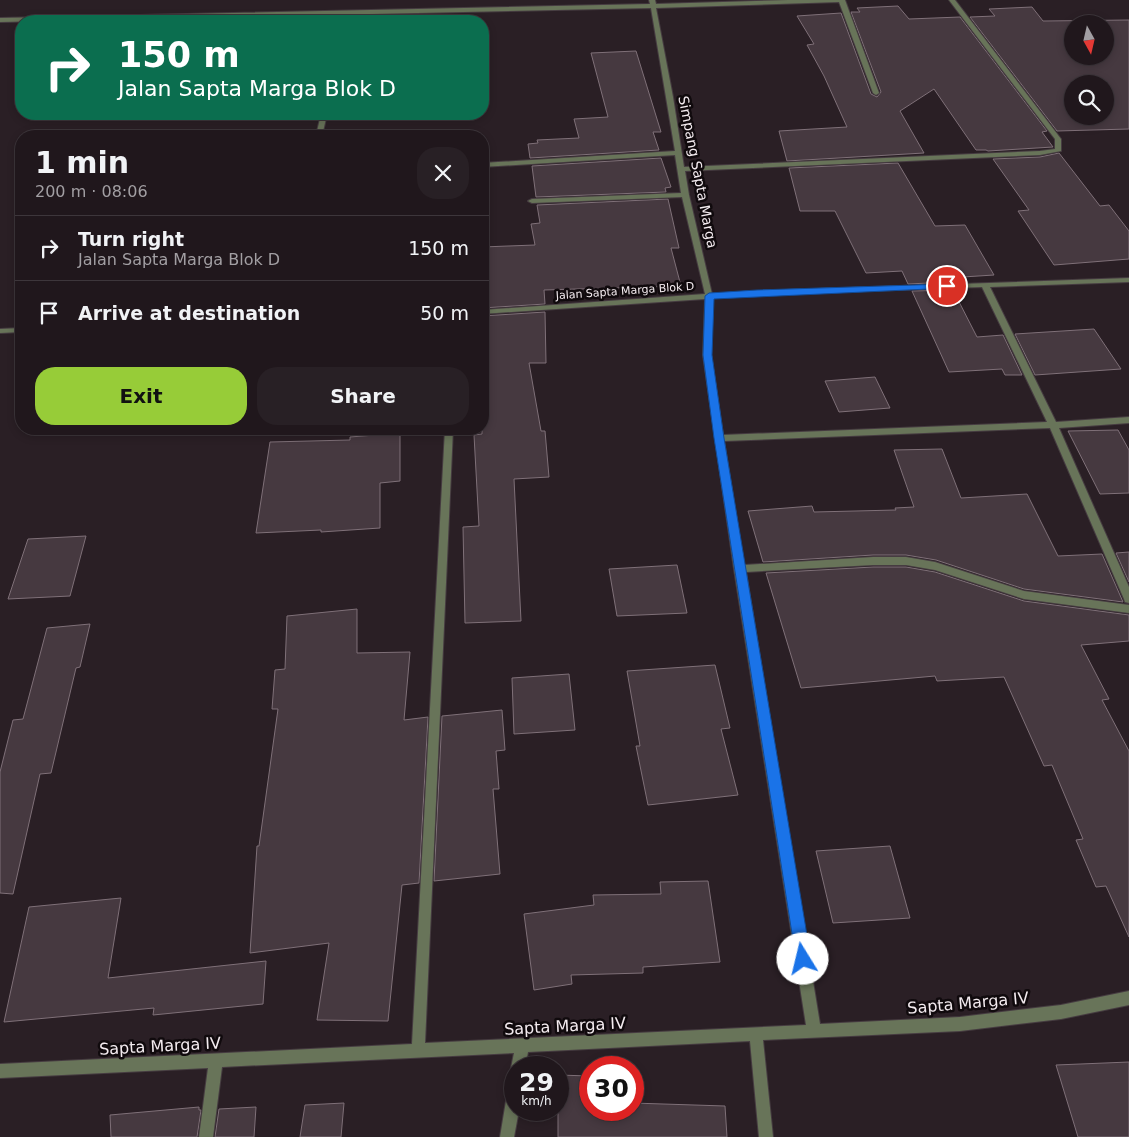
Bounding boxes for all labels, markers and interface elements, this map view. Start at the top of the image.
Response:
north arrow [1064,15,1114,65]
map controls [1064,15,1114,125]
icon: right [35,35,100,100]
text: 150 m [118,35,240,75]
button: search [1064,75,1114,125]
text: Jalan Sapta Marga Blok D [118,76,396,101]
street label: Simpang Sapta Marga [675,95,721,249]
text: 1 min [35,145,129,180]
button: close [417,147,469,199]
text: 200 m · 08:06 [35,182,148,201]
text: Turn right [78,228,184,250]
icon: right [35,234,63,262]
text: 150 m [408,237,469,259]
text: Jalan Sapta Marga Blok D [78,250,280,269]
pin [926,265,968,307]
icon: arrive [933,272,961,300]
street label: Jalan Sapta Marga Blok D [554,280,695,302]
icon: arrive [35,299,63,327]
text: Arrive at destination [78,302,300,324]
text: 50 m [420,302,469,324]
button: Exit [35,367,247,425]
button: Share [257,367,469,425]
position arrow [776,932,828,984]
street label: Sapta Marga IV [906,988,1030,1018]
street label: Sapta Marga IV [504,1013,626,1039]
street label: Sapta Marga IV [99,1033,221,1059]
speed limit sign: 30 [579,1056,644,1121]
text: 29 [519,1068,554,1097]
text: km/h [521,1094,552,1108]

